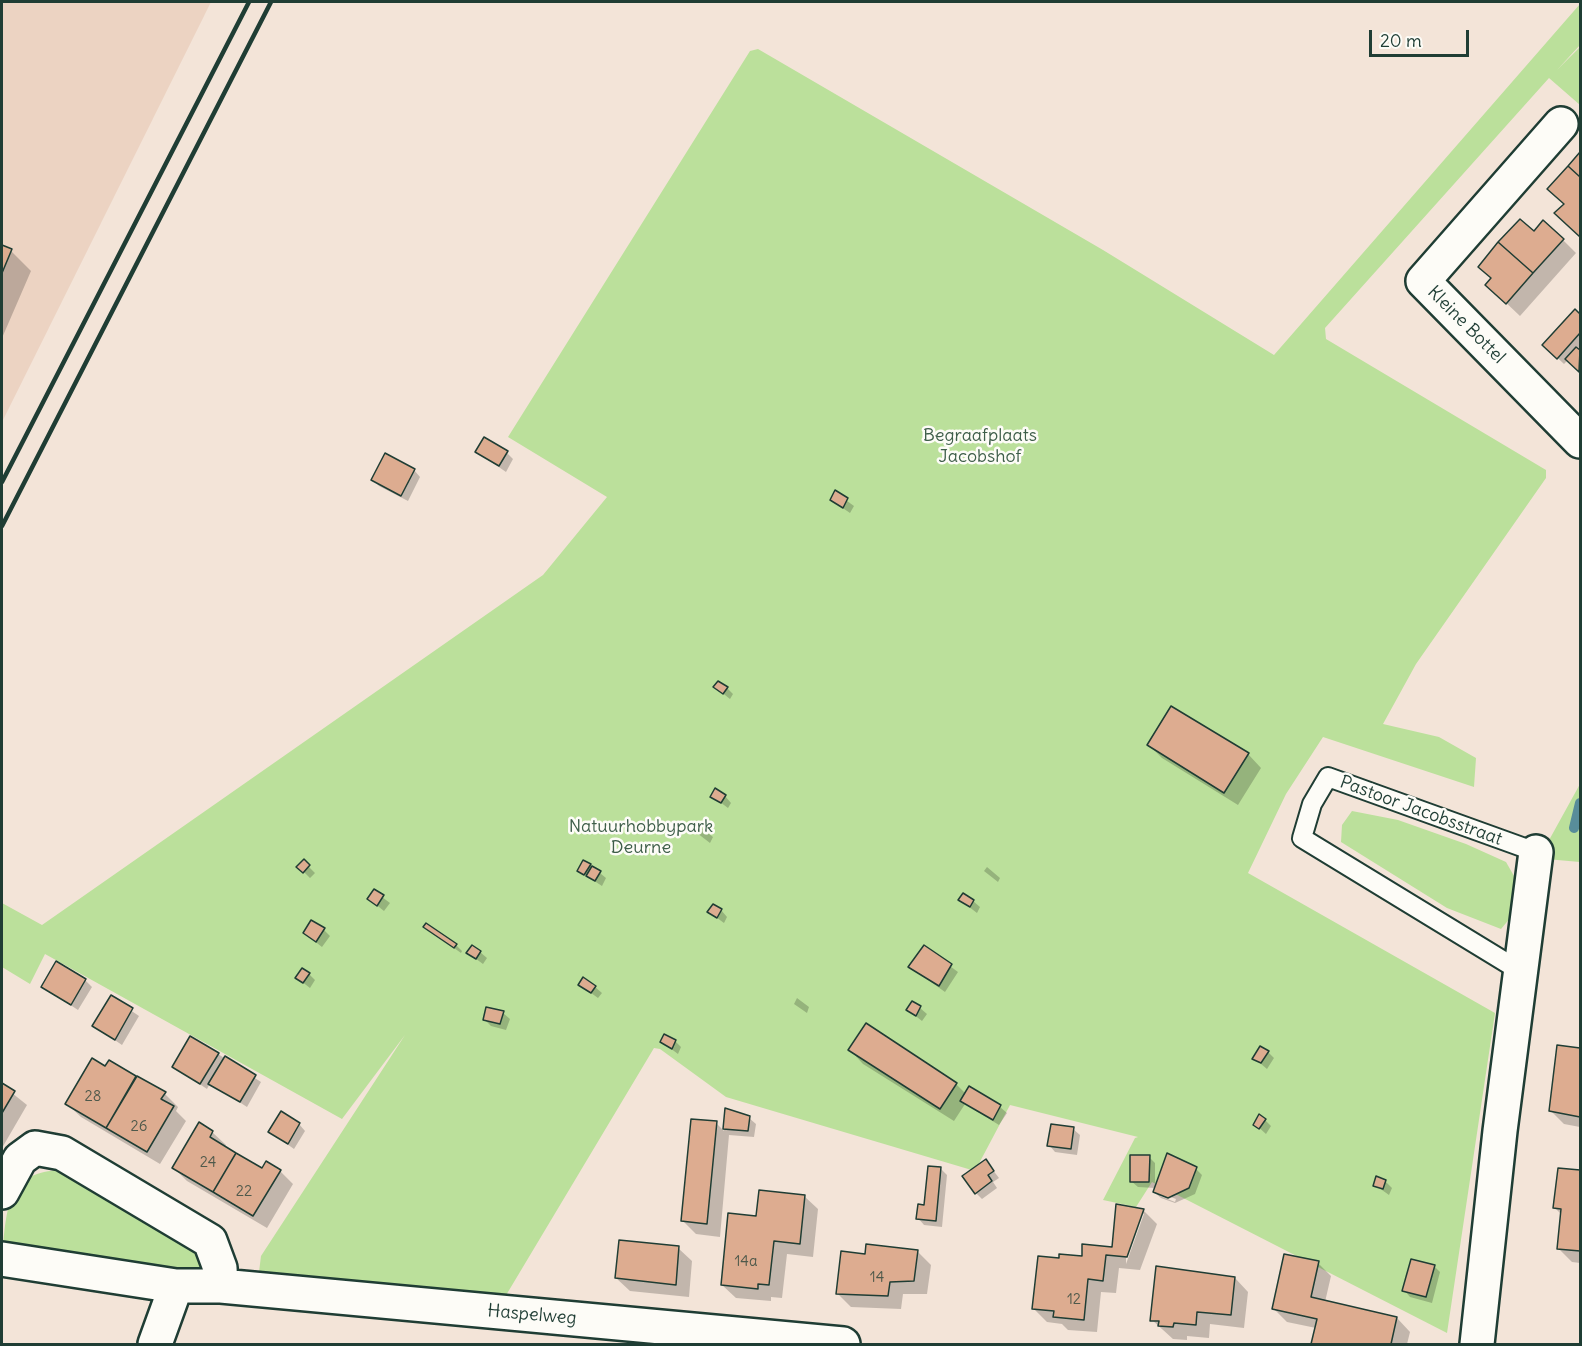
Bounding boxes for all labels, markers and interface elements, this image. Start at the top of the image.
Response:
scale bar [1372,18,1472,56]
text: 20 m [1380,29,1422,52]
street label: Kleine Bottel [1423,282,1509,368]
park label: Begraafplaats Jacobshof [923,425,1037,468]
street label: Pastoor Jacobsstraat [1337,772,1505,850]
park label: Natuurhobbypark Deurne [569,816,713,858]
house number: 28 [85,1088,101,1106]
house number: 26 [131,1118,147,1136]
house number: 24 [200,1154,216,1172]
house number: 22 [236,1183,252,1201]
house number: 14a [734,1253,758,1271]
house number: 14 [870,1269,884,1287]
house number: 12 [1067,1291,1081,1309]
street label: Haspelweg [487,1300,577,1330]

